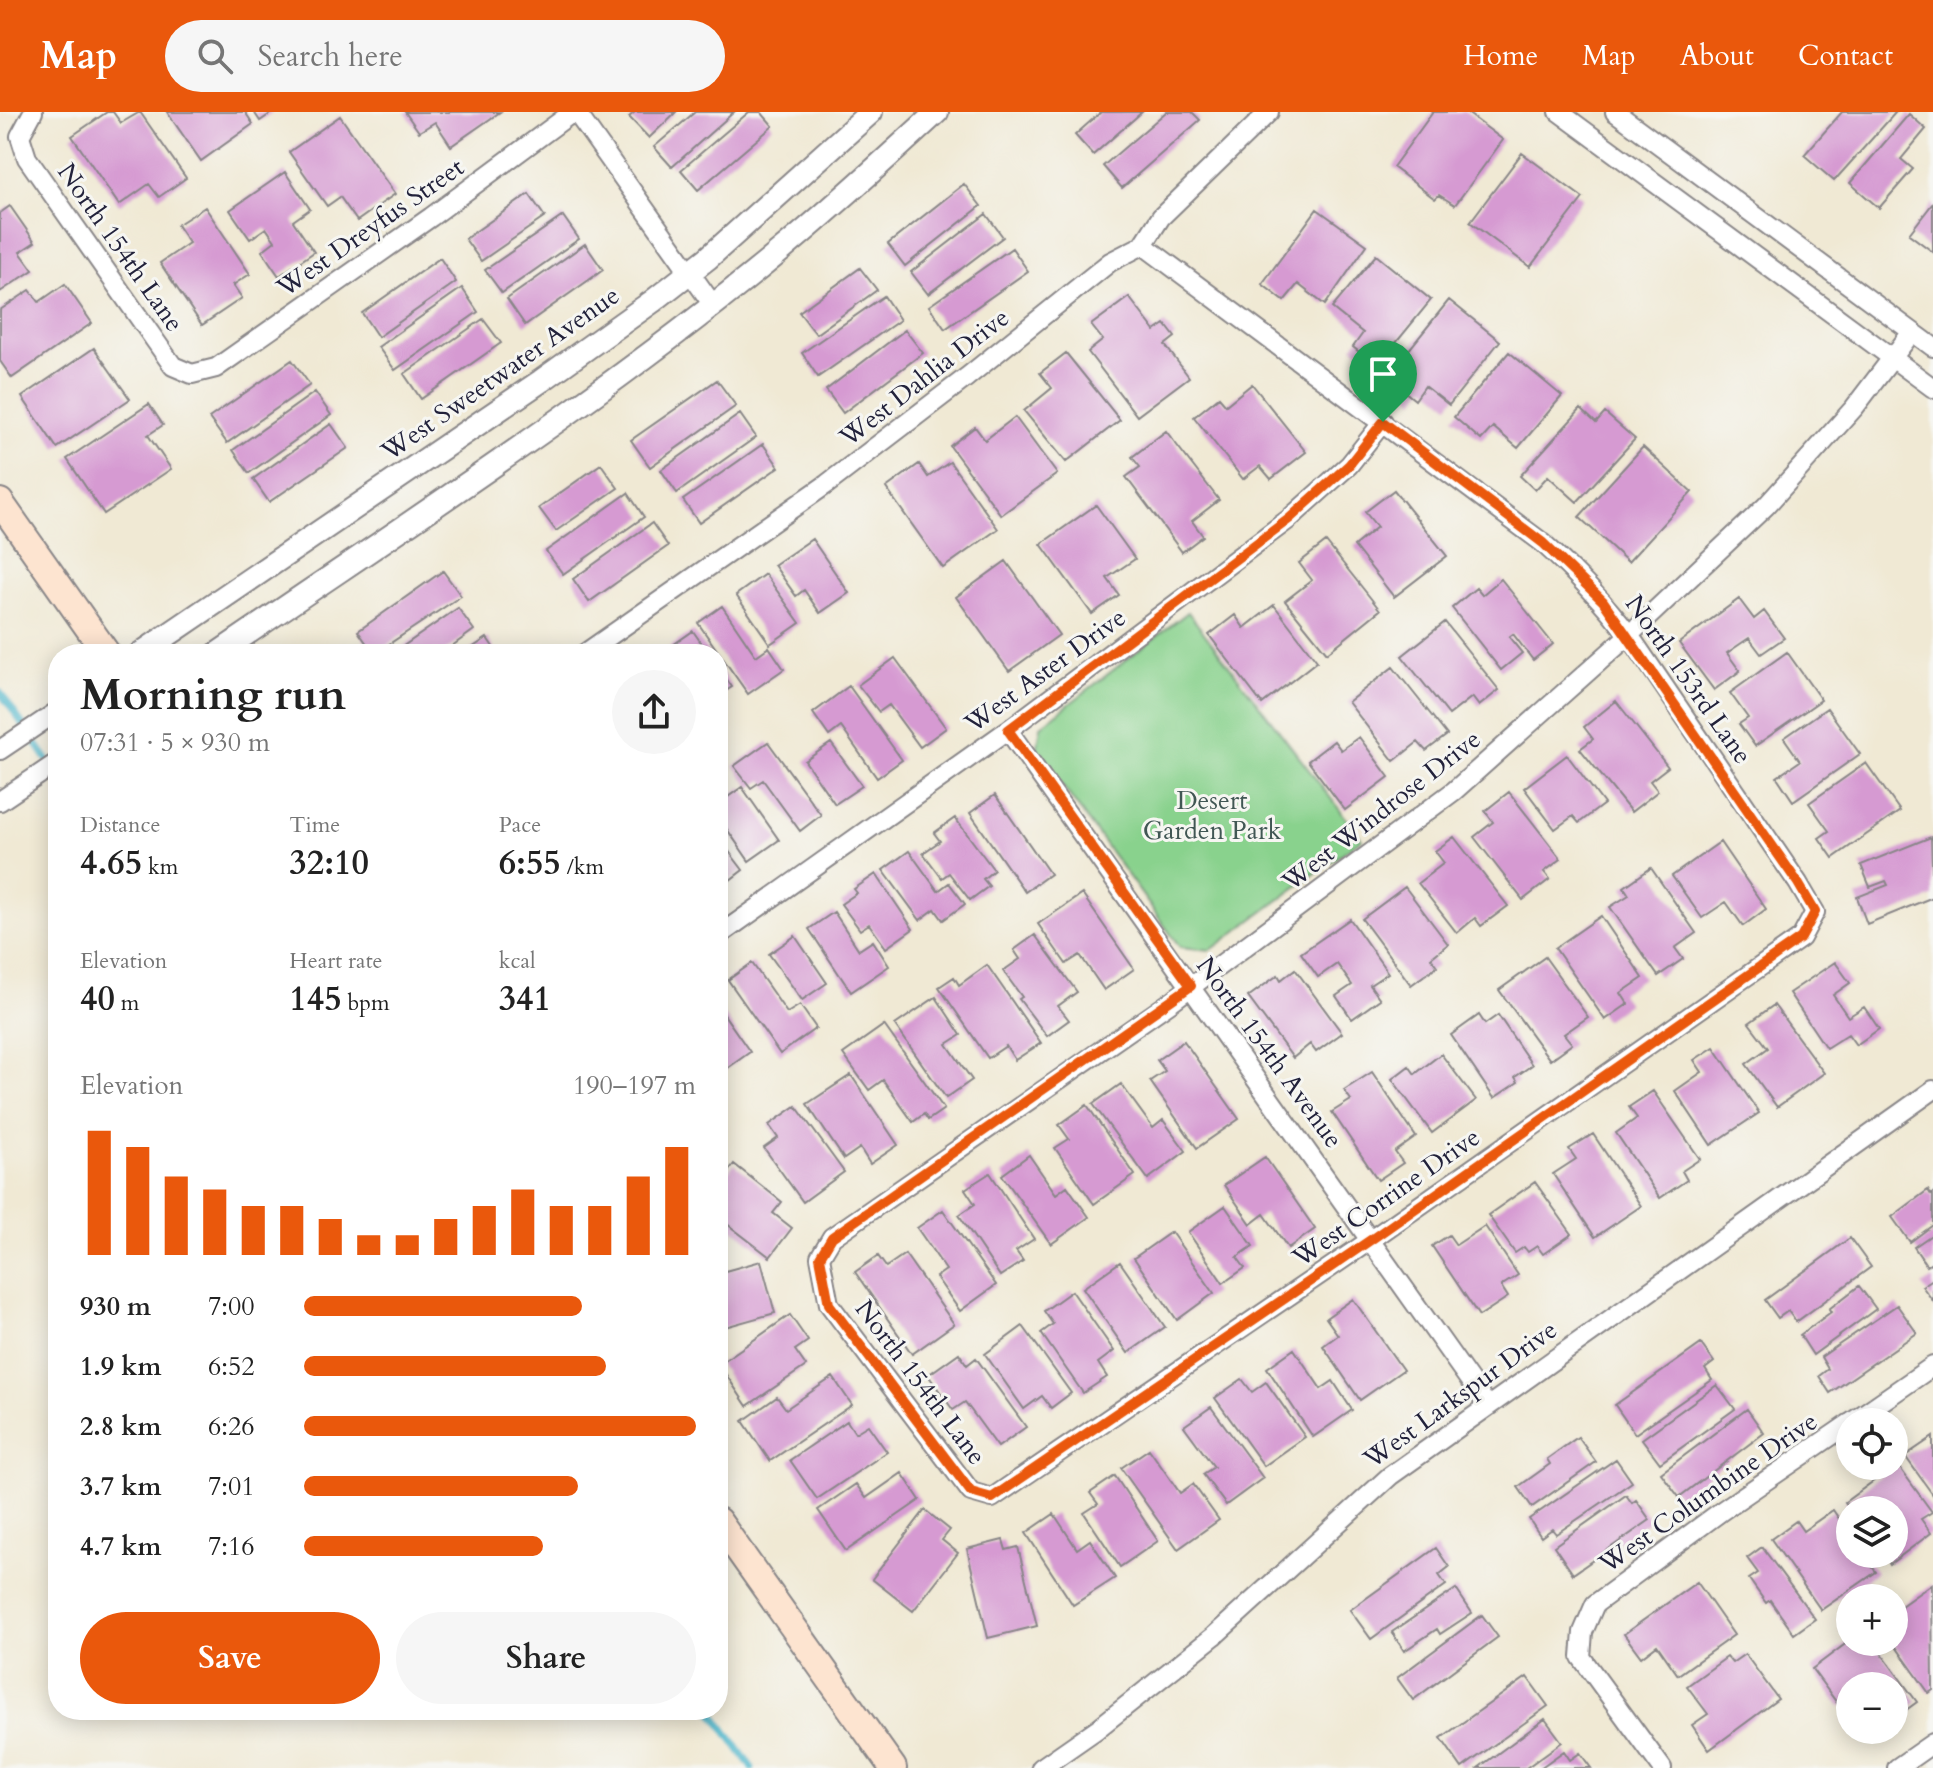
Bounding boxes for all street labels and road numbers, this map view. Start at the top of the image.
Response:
street label: West Dreyfus Street [269,150,471,306]
street label: North 154th Lane [49,156,192,338]
street label: West Sweetwater Avenue [374,278,626,469]
street label: West Dahlia Drive [832,300,1016,455]
street label: North 153rd Lane [1617,588,1760,771]
street label: West Aster Drive [957,600,1133,741]
street label: West Windrose Drive [1274,722,1488,900]
street label: North 154th Avenue [1188,949,1351,1155]
street label: West Corrine Drive [1285,1120,1487,1276]
street label: North 154th Lane [847,1293,994,1472]
street label: West Larkspur Drive [1356,1312,1564,1477]
street label: West Columbine Drive [1591,1404,1824,1582]

